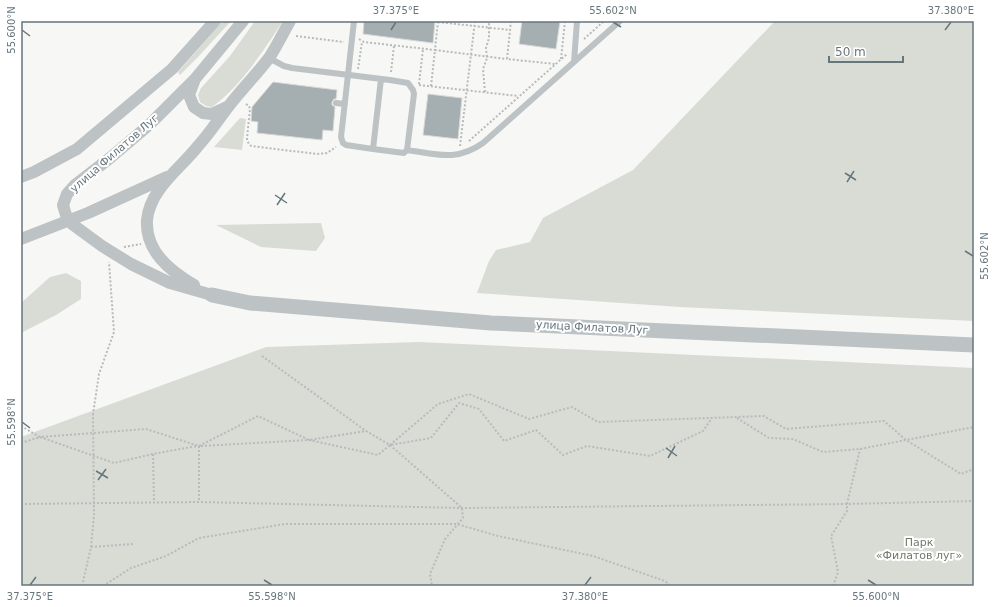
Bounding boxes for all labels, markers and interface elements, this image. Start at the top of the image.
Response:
text: 37.375°E [373,5,419,16]
text: 55.602°N [589,5,637,16]
text: 37.380°E [928,5,974,16]
text: 55.600°N [6,6,17,54]
scale bar [829,38,903,64]
text: 50 m [835,45,866,59]
street label: улица Филатов Луг [68,111,161,195]
text: 55.602°N [979,232,990,280]
street label: улица Филатов Луг [535,318,649,337]
text: 55.598°N [6,398,17,446]
park label: Парк «Филатов луг» [876,536,962,562]
text: 37.375°E [7,591,53,602]
text: 55.598°N [248,591,296,602]
text: 37.380°E [562,591,608,602]
text: 55.600°N [852,591,900,602]

